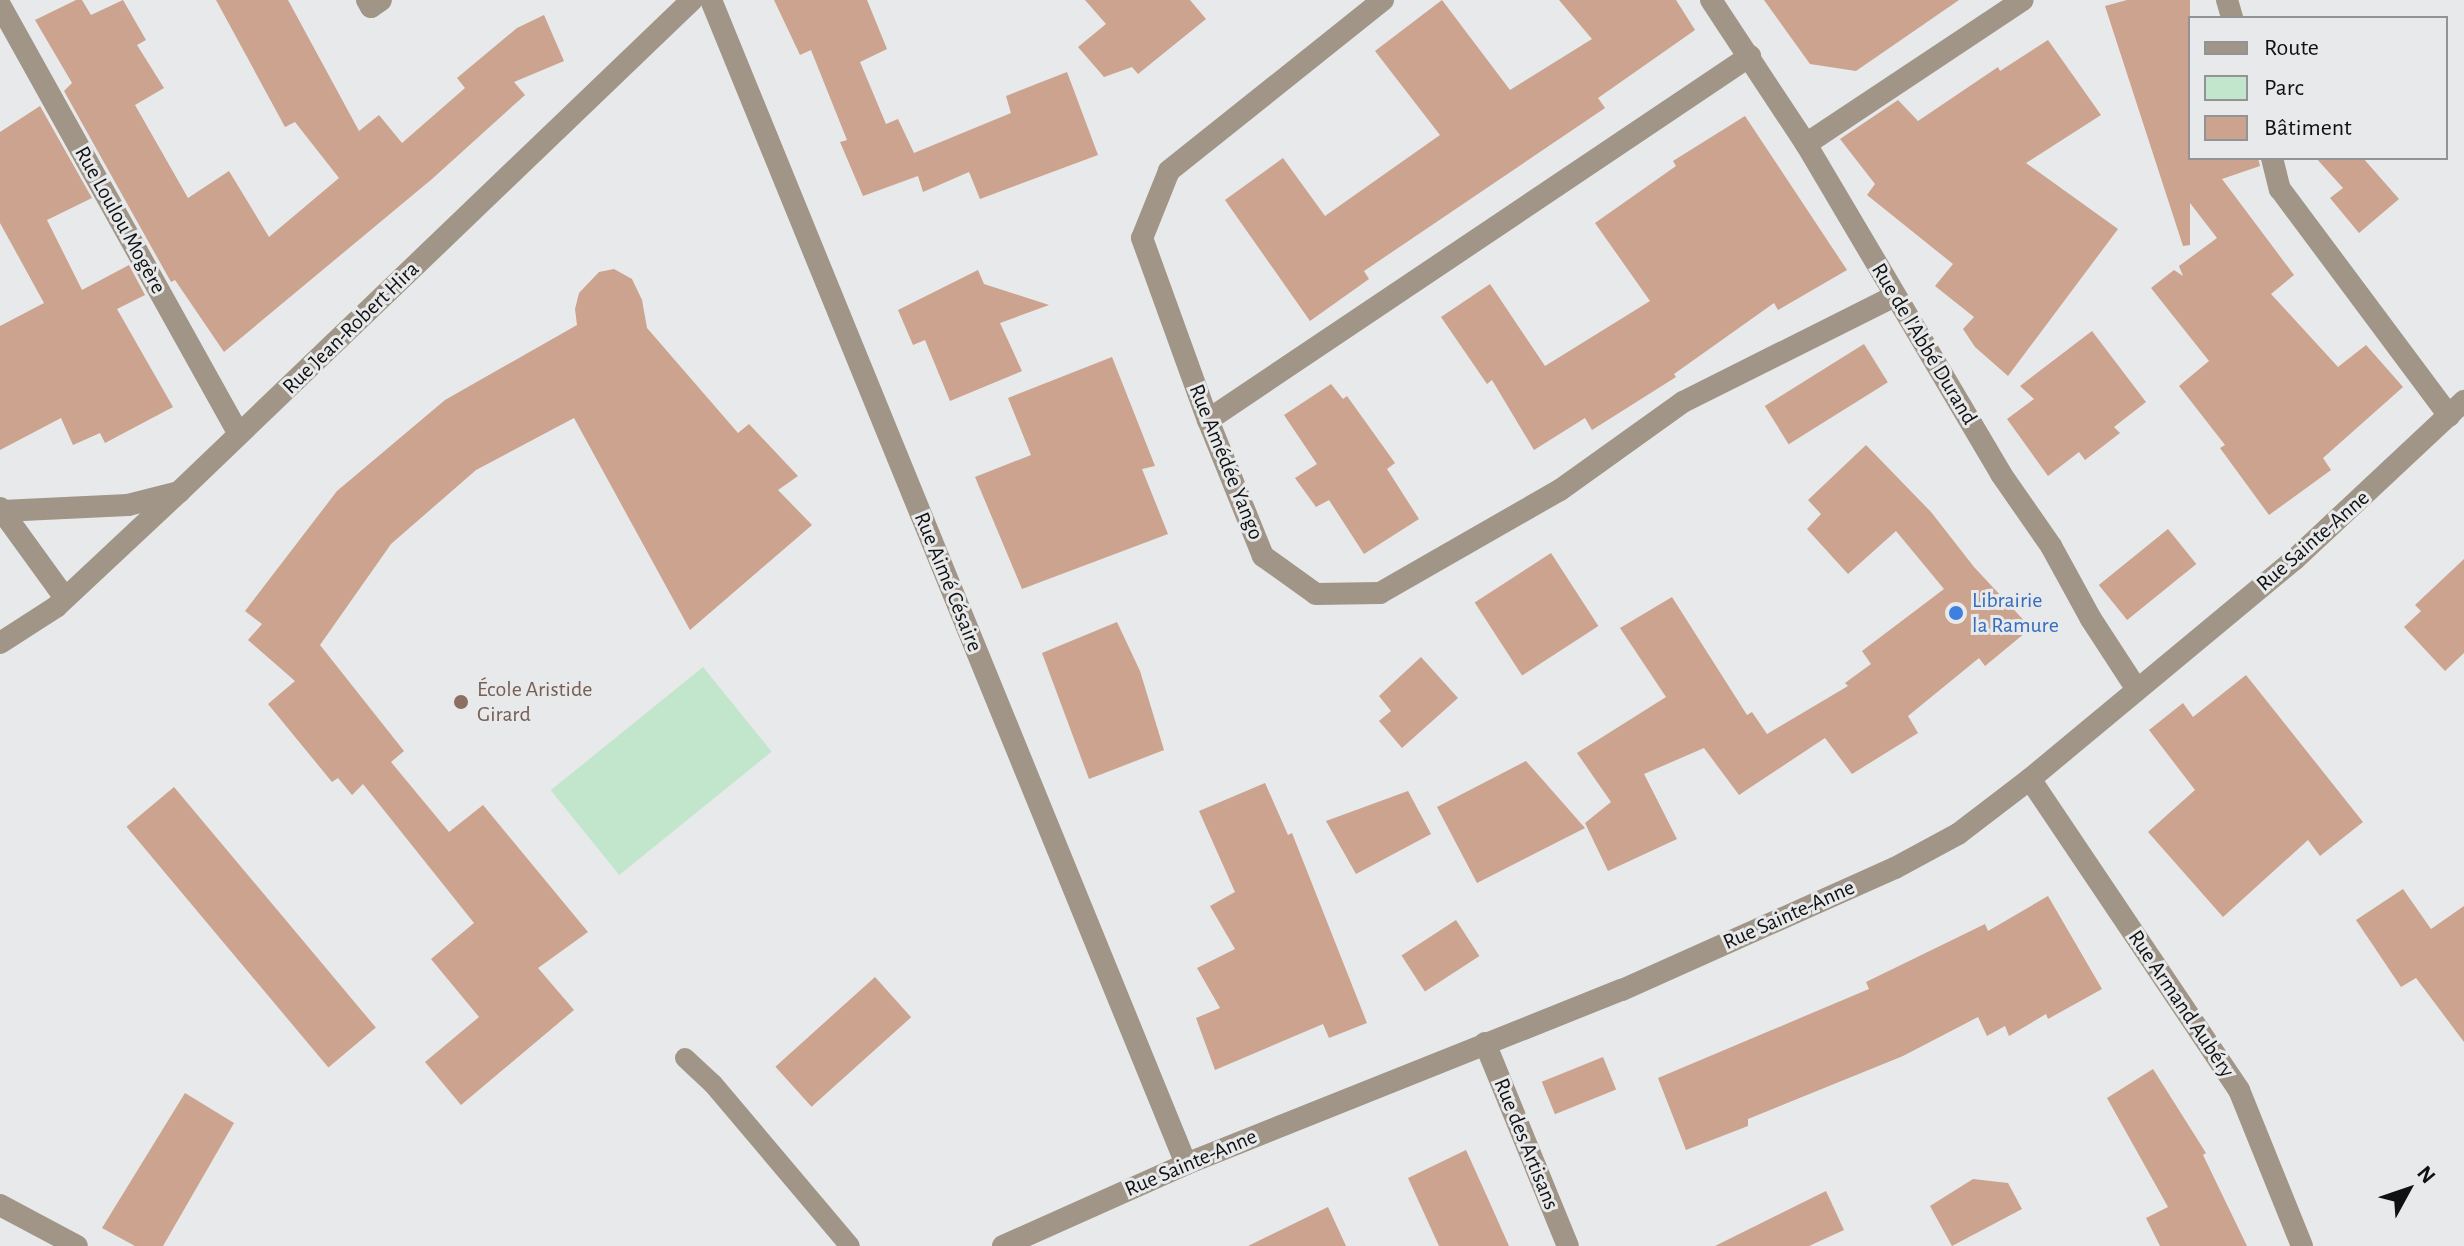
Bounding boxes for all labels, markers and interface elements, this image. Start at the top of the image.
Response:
legend [2188,16,2448,160]
text: Route [2264,36,2319,60]
text: Parc [2264,76,2304,100]
text: Bâtiment [2264,116,2352,140]
street label: Rue Loulou Mogère [69,142,171,298]
street label: Rue Jean-Robert Hira [277,256,425,400]
street label: Rue de l'Abbé Durand [1865,259,1983,429]
street label: Rue Amédée Yango [1183,380,1269,544]
street label: Rue Sainte-Anne [2251,485,2375,597]
street label: Rue Aimé Césaire [908,508,988,656]
place label: Librairie la Ramure [1972,587,2059,638]
marker: Librairie la Ramure [1947,604,1965,622]
place label: École Aristide Girard [477,676,592,728]
marker: École Aristide Girard [452,693,470,711]
street label: Rue Sainte-Anne [1719,874,1859,956]
street label: Rue Armand Aubéry [2122,925,2240,1083]
street label: Rue des Artisans [1488,1074,1564,1214]
street label: Rue Sainte-Anne [1121,1123,1261,1203]
north arrow [2368,1150,2448,1230]
text: N [2413,1162,2440,1187]

